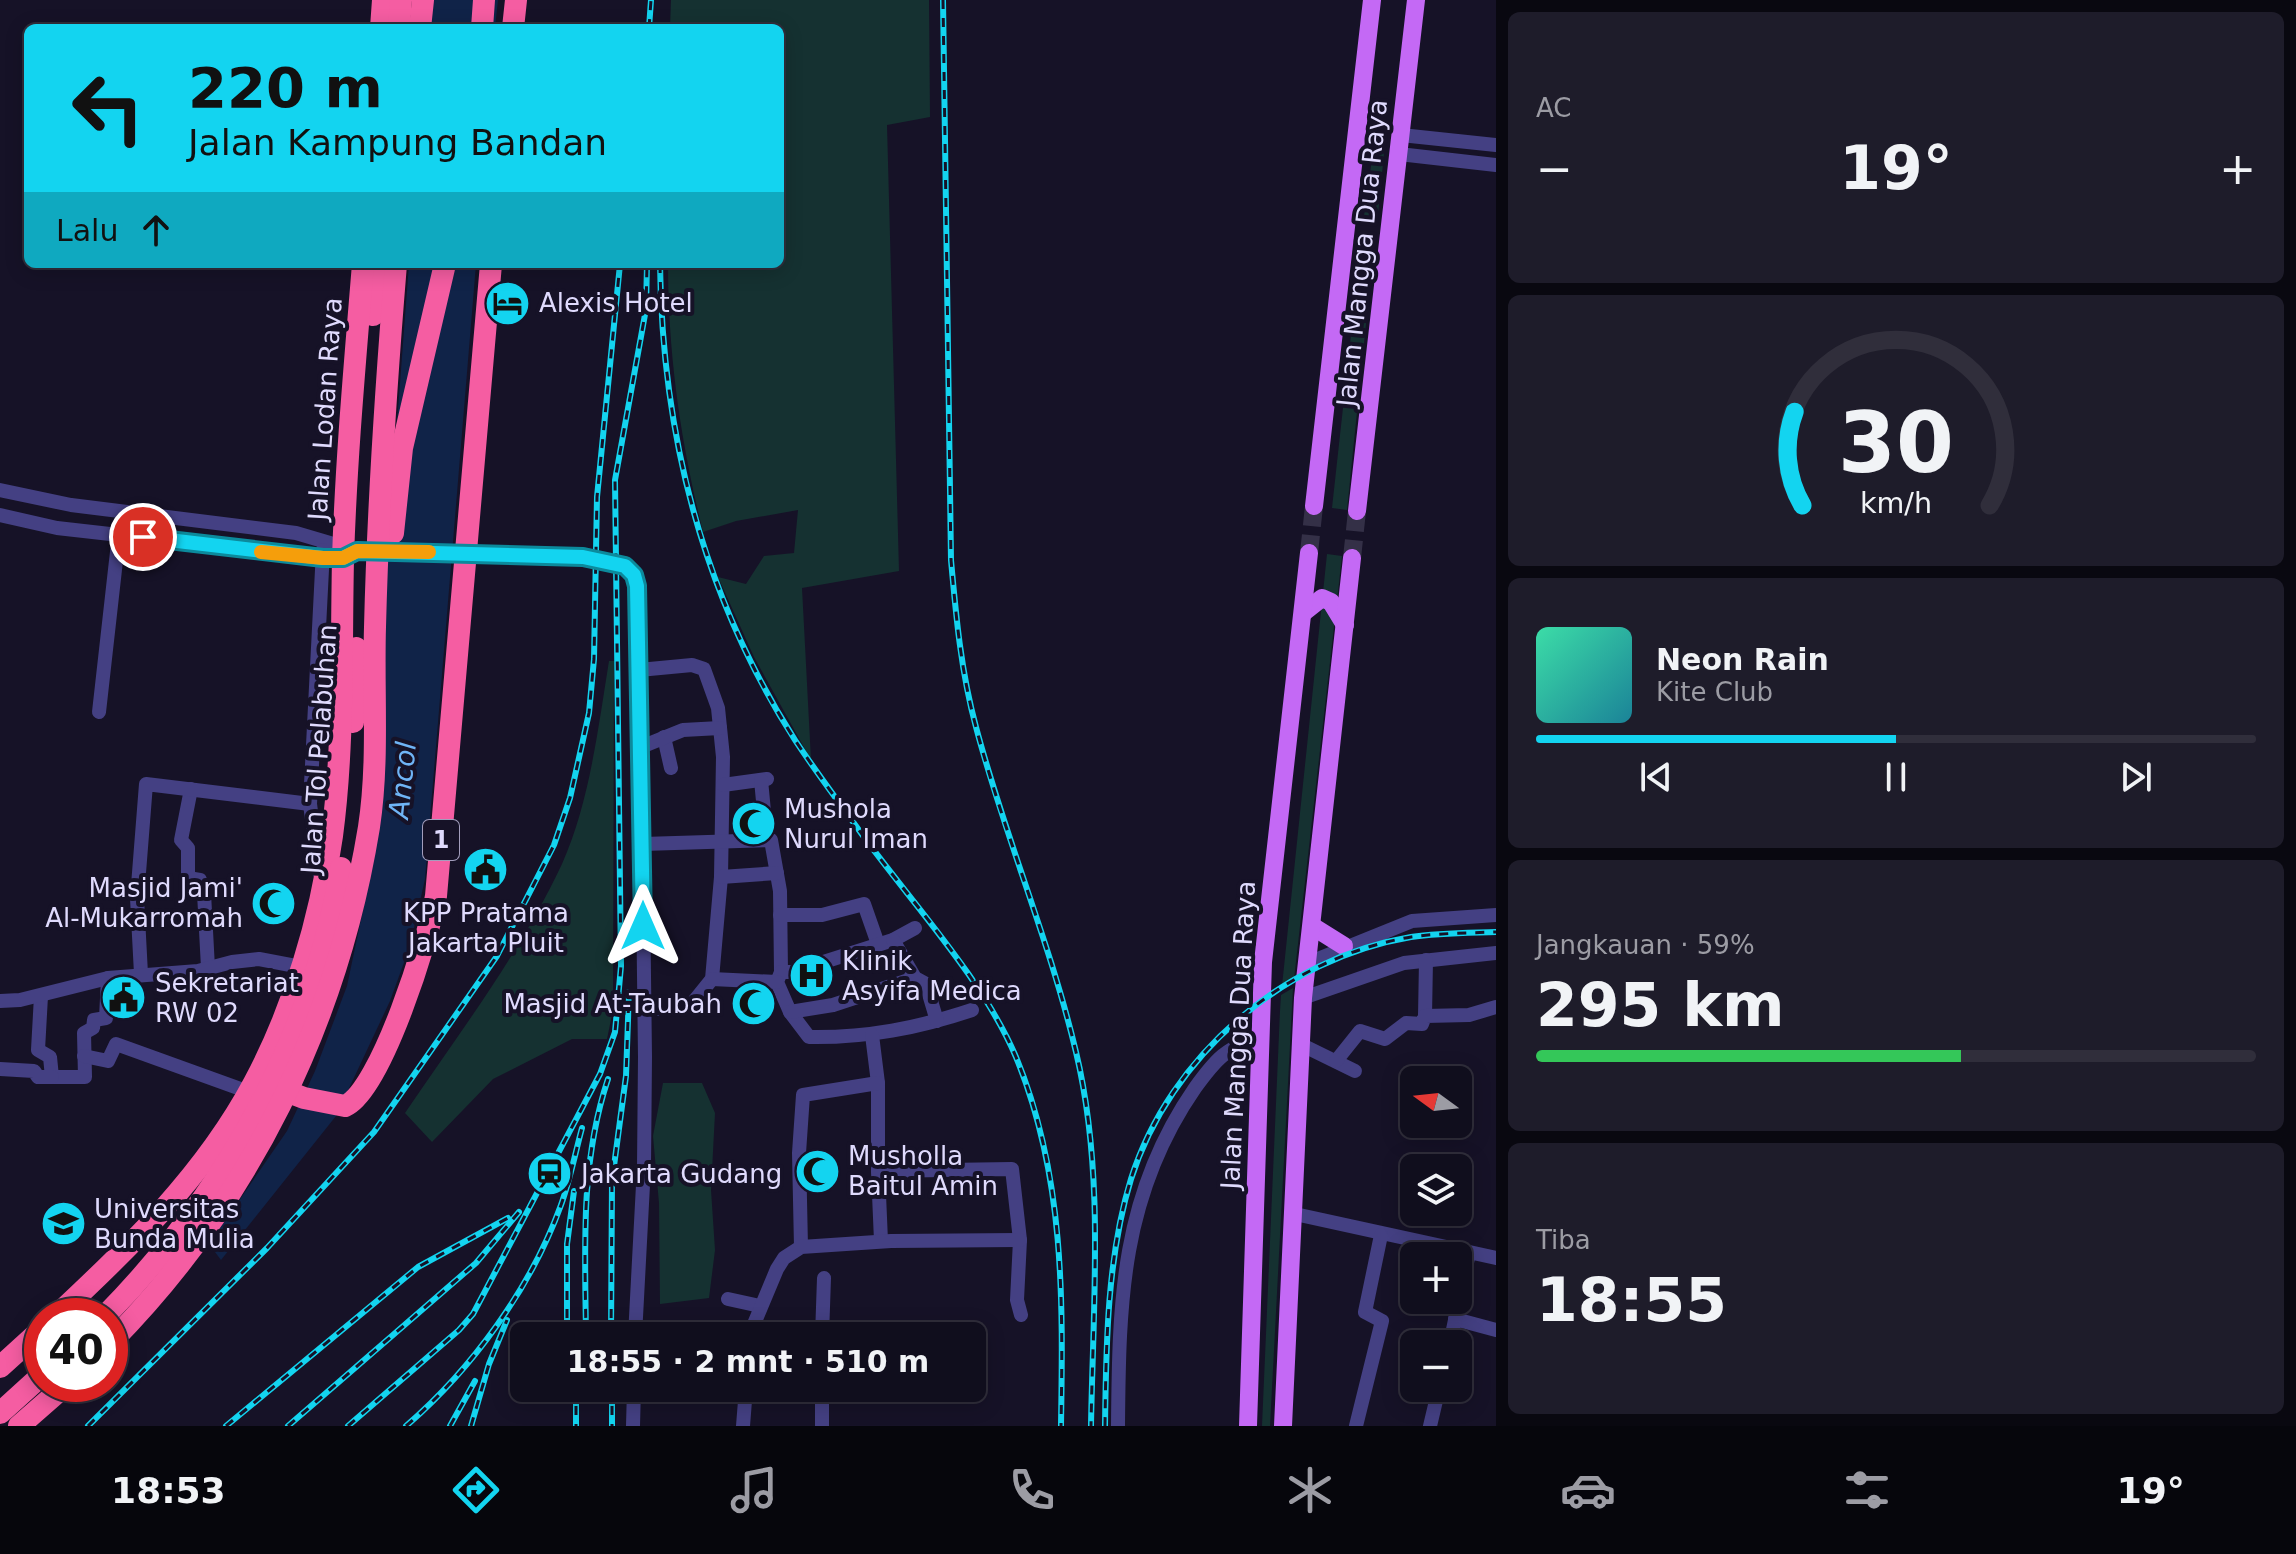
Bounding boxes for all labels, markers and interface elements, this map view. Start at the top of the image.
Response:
text: 220 m [188,55,383,120]
icon: left [56,56,160,160]
text: AC [1536,93,1571,123]
street label: Jalan Mangga Dua Raya [1331,98,1393,410]
text: Jalan Kampung Bandan [188,122,607,163]
text: 19° [1839,133,1953,203]
text: − [1536,143,1573,194]
text: + [2219,143,2256,194]
icon: ahead [134,208,178,252]
text: Lalu [56,213,118,248]
hotel icon: Alexis Hotel [484,279,532,327]
place label: Alexis Hotel [539,288,693,318]
street label: Jalan Lodan Raya [302,297,348,523]
text: 30 [1838,395,1954,492]
text: km/h [1860,486,1932,520]
pin [109,503,177,571]
icon: arrive [121,515,165,559]
street label: Jalan Tol Pelabuhan [295,623,343,877]
text: Neon Rain [1656,642,1829,677]
text: Kite Club [1656,677,1773,707]
water label: Ancol [382,740,423,822]
icon: previous [1634,755,1678,799]
icon: pause [1874,755,1918,799]
icon: next [2114,755,2158,799]
place label: Mushola Nurul Iman [784,794,928,854]
mosque icon: Mushola Nurul Iman [729,800,777,848]
road number: 1 [423,820,459,860]
public building icon: KPP Pratama Jakarta Pluit [462,846,510,894]
place label: Masjid Jami' Al-Mukarromah [45,873,243,933]
mosque icon: Masjid Jami' Al-Mukarromah [250,879,298,927]
street label: Jalan Mangga Dua Raya [1215,880,1261,1192]
position arrow [601,884,685,968]
place label: KPP Pratama Jakarta Pluit [403,898,569,958]
text: Jangkauan · 59% [1536,930,1755,960]
place label: Klinik Asyifa Medica [842,946,1022,1006]
hospital icon: Klinik Asyifa Medica [787,952,835,1000]
place label: Sekretariat RW 02 [155,968,299,1028]
text: 295 km [1536,970,1785,1040]
public building icon: Sekretariat RW 02 [100,974,148,1022]
mosque icon: Masjid At-Taubah [729,980,777,1028]
place label: Masjid At-Taubah [503,989,722,1019]
north arrow [1400,1066,1472,1138]
map controls [1400,1066,1472,1402]
place label: Musholla Baitul Amin [848,1141,998,1201]
mosque icon: Musholla Baitul Amin [793,1147,841,1195]
station icon: Jakarta Gudang [526,1150,574,1198]
button: layers [1400,1154,1472,1226]
place label: Jakarta Gudang [579,1159,782,1189]
place label: Universitas Bunda Mulia [94,1194,255,1254]
school or university icon: Universitas Bunda Mulia [39,1200,87,1248]
text: Tiba [1536,1225,1591,1255]
button: + [1400,1242,1472,1314]
text: 18:55 [1536,1265,1727,1335]
speed limit sign: 40 [24,1298,128,1402]
button: − [1400,1330,1472,1402]
text: 18:55 · 2 mnt · 510 m [567,1344,929,1379]
icon: directions [448,1462,504,1518]
icon: music [726,1462,782,1518]
icon: phone [1004,1462,1060,1518]
icon: climate [1282,1462,1338,1518]
icon: car [1560,1462,1616,1518]
icon: filters [1839,1462,1895,1518]
text: 18:53 [111,1470,226,1511]
text: 19° [2117,1470,2185,1511]

